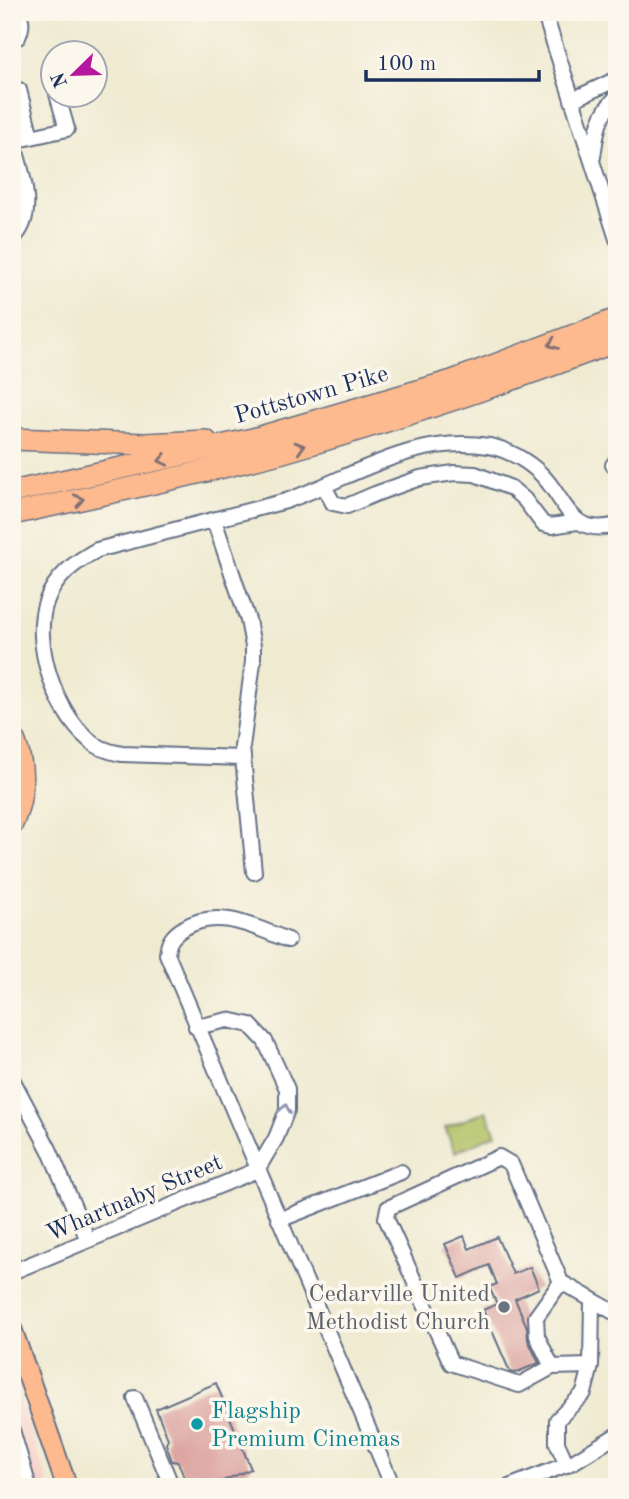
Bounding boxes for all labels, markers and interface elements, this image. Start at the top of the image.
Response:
north arrow [38,38,108,108]
scale bar [366,38,540,82]
text: 100 m [377,54,436,75]
text: N [49,69,72,90]
one-way arrow [548,336,560,350]
street label: Pottstown Pike [232,363,391,429]
one-way arrow [294,440,306,455]
one-way arrow [157,452,169,467]
one-way arrow [73,493,85,508]
one-way arrow [277,1103,292,1115]
street label: Whartnaby Street [43,1151,226,1247]
place label: Cedarville United Methodist Church [306,1283,490,1335]
marker: Cedarville United Methodist Church [496,1299,512,1315]
place label: Flagship Premium Cinemas [211,1400,400,1452]
marker: Flagship Premium Cinemas [189,1416,205,1432]

